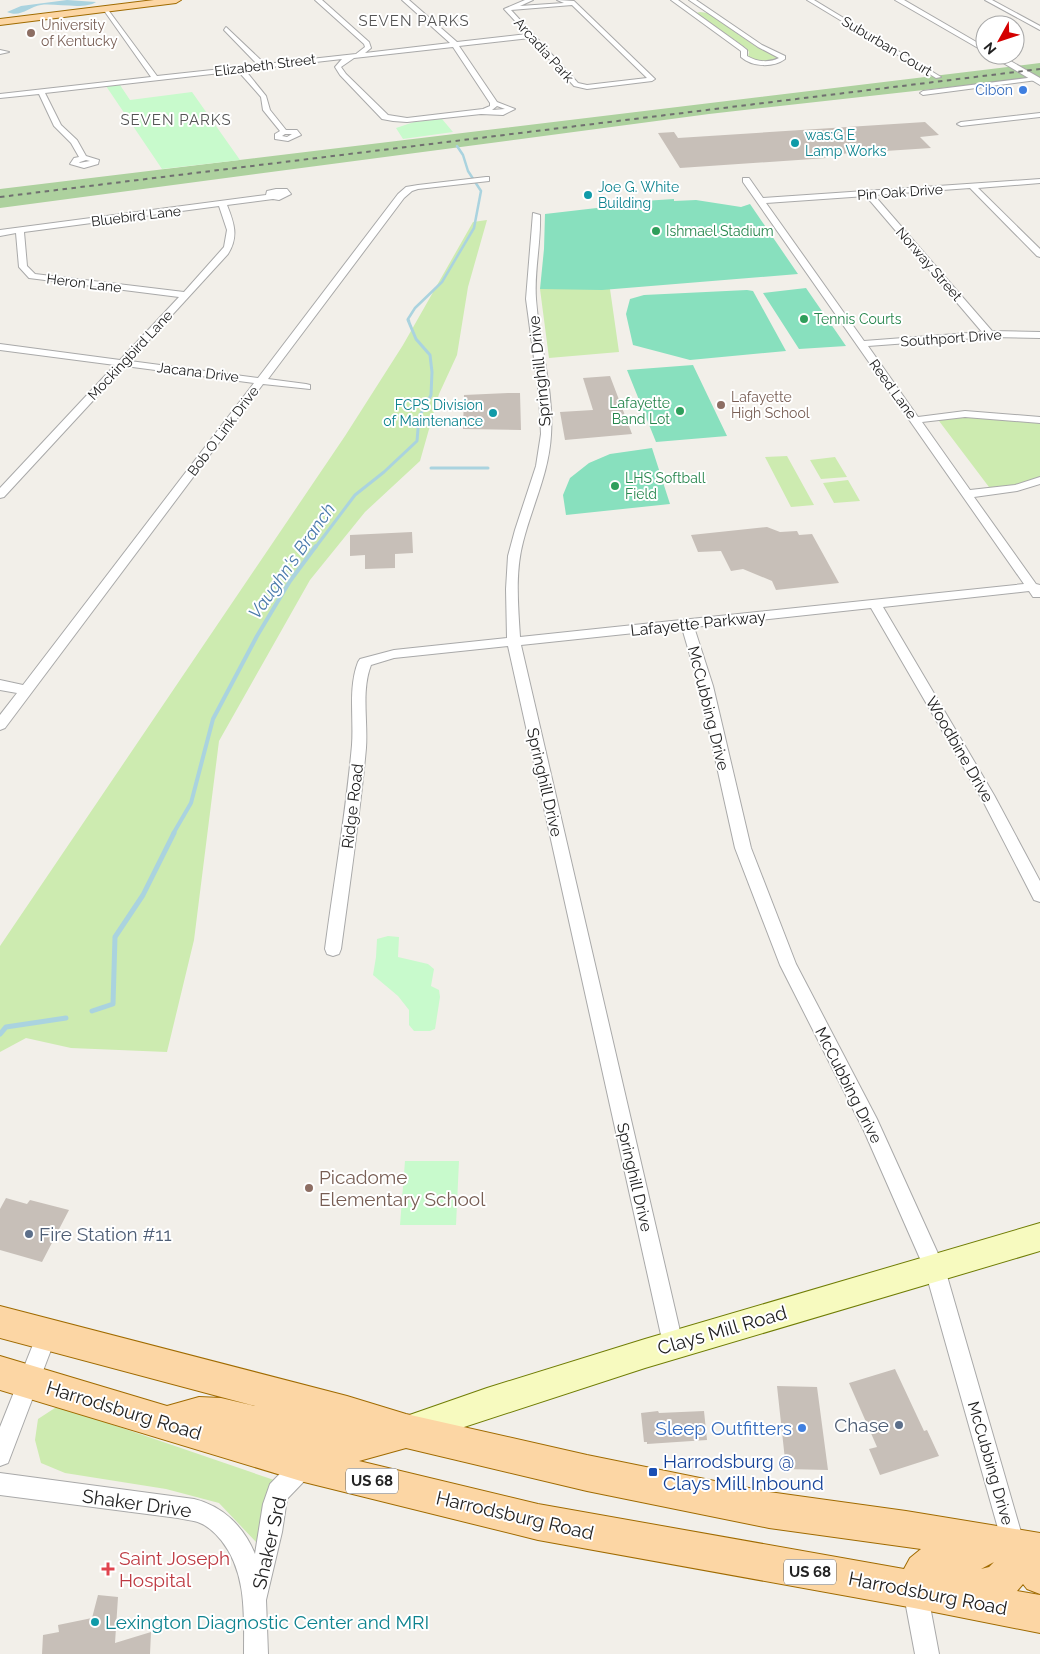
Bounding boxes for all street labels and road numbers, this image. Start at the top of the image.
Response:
street label: Suburban Court [839,13,935,79]
street label: Arcadia Park [511,15,577,86]
street label: Elizabeth Street [213,51,317,79]
street label: Pin Oak Drive [857,181,943,203]
street label: Bluebird Lane [90,203,182,229]
street label: Norway Street [893,224,965,304]
street label: Heron Lane [46,270,122,296]
street label: Mockingbird Lane [84,307,176,403]
street label: Springhill Drive [524,315,555,427]
street label: Southport Drive [900,326,1002,350]
street label: Reed Lane [866,356,920,422]
street label: Jacana Drive [156,359,240,385]
street label: Bob O Link Drive [184,383,262,479]
street label: Lafayette Parkway [629,607,767,640]
street label: McCubbing Drive [684,644,733,772]
street label: Woodbine Drive [922,693,998,806]
street label: Springhill Drive [523,726,566,838]
street label: Ridge Road [338,762,367,850]
street label: McCubbing Drive [811,1024,886,1146]
street label: Springhill Drive [613,1121,656,1233]
street label: Clays Mill Road [655,1301,789,1359]
street label: Harrodsburg Road [44,1376,204,1444]
street label: McCubbing Drive [964,1399,1017,1527]
road number: US 68 [346,1468,398,1494]
street label: Shaker Drive [81,1484,193,1522]
street label: Harrodsburg Road [434,1486,596,1544]
street label: Shaker Srd [248,1494,290,1592]
road number: US 68 [784,1560,836,1584]
street label: Harrodsburg Road [847,1567,1009,1619]

